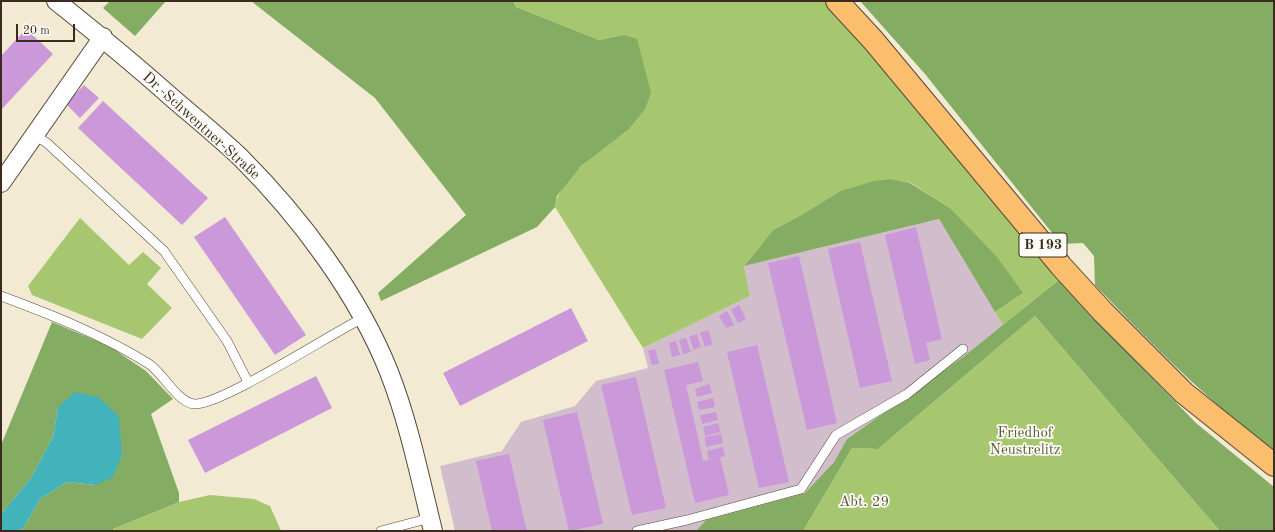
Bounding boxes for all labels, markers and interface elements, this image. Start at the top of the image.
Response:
scale bar [18,16,77,42]
text: 20 m [23,25,50,37]
street label: Dr.-Schwentner-Straße [138,68,264,184]
road number: B 193 [1019,233,1067,257]
park label: Friedhof Neustrelitz [989,424,1061,459]
park label: Abt. 29 [839,493,889,511]

